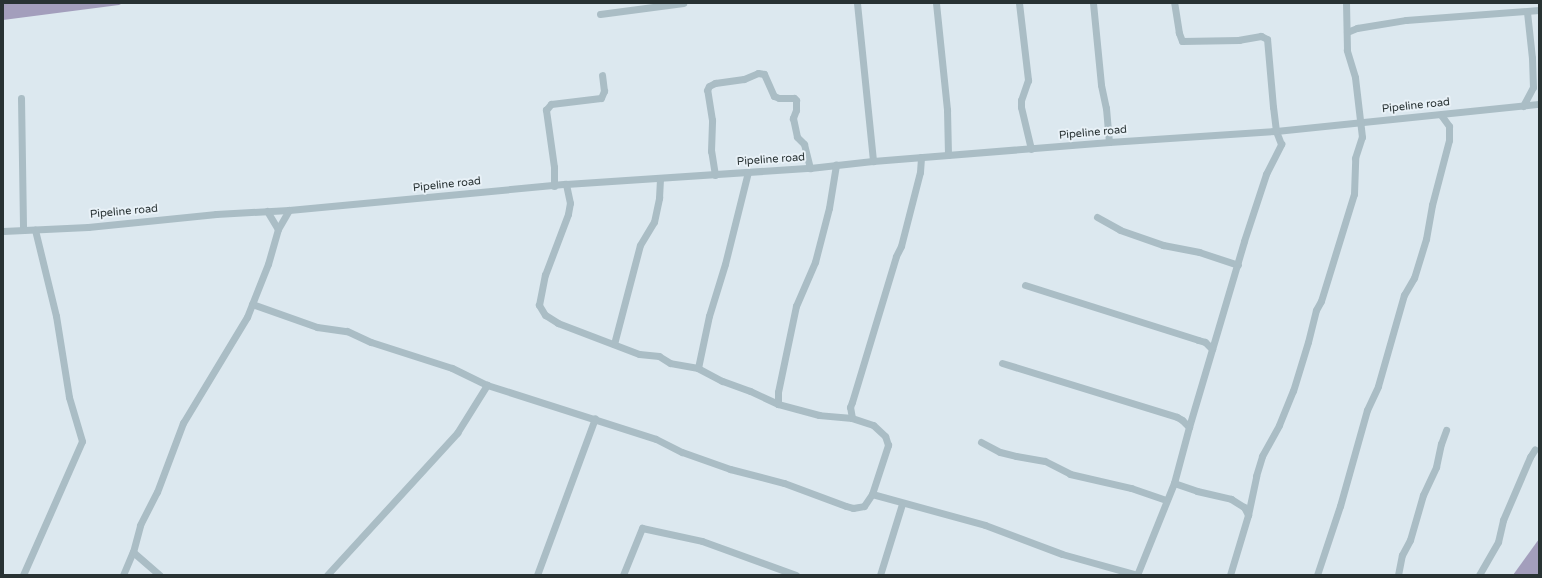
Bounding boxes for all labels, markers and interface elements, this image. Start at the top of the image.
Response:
street label: Pipeline road [1381,96,1451,116]
street label: Pipeline road [1058,123,1128,143]
street label: Pipeline road [736,151,806,169]
street label: Pipeline road [412,175,482,195]
street label: Pipeline road [89,202,159,222]

